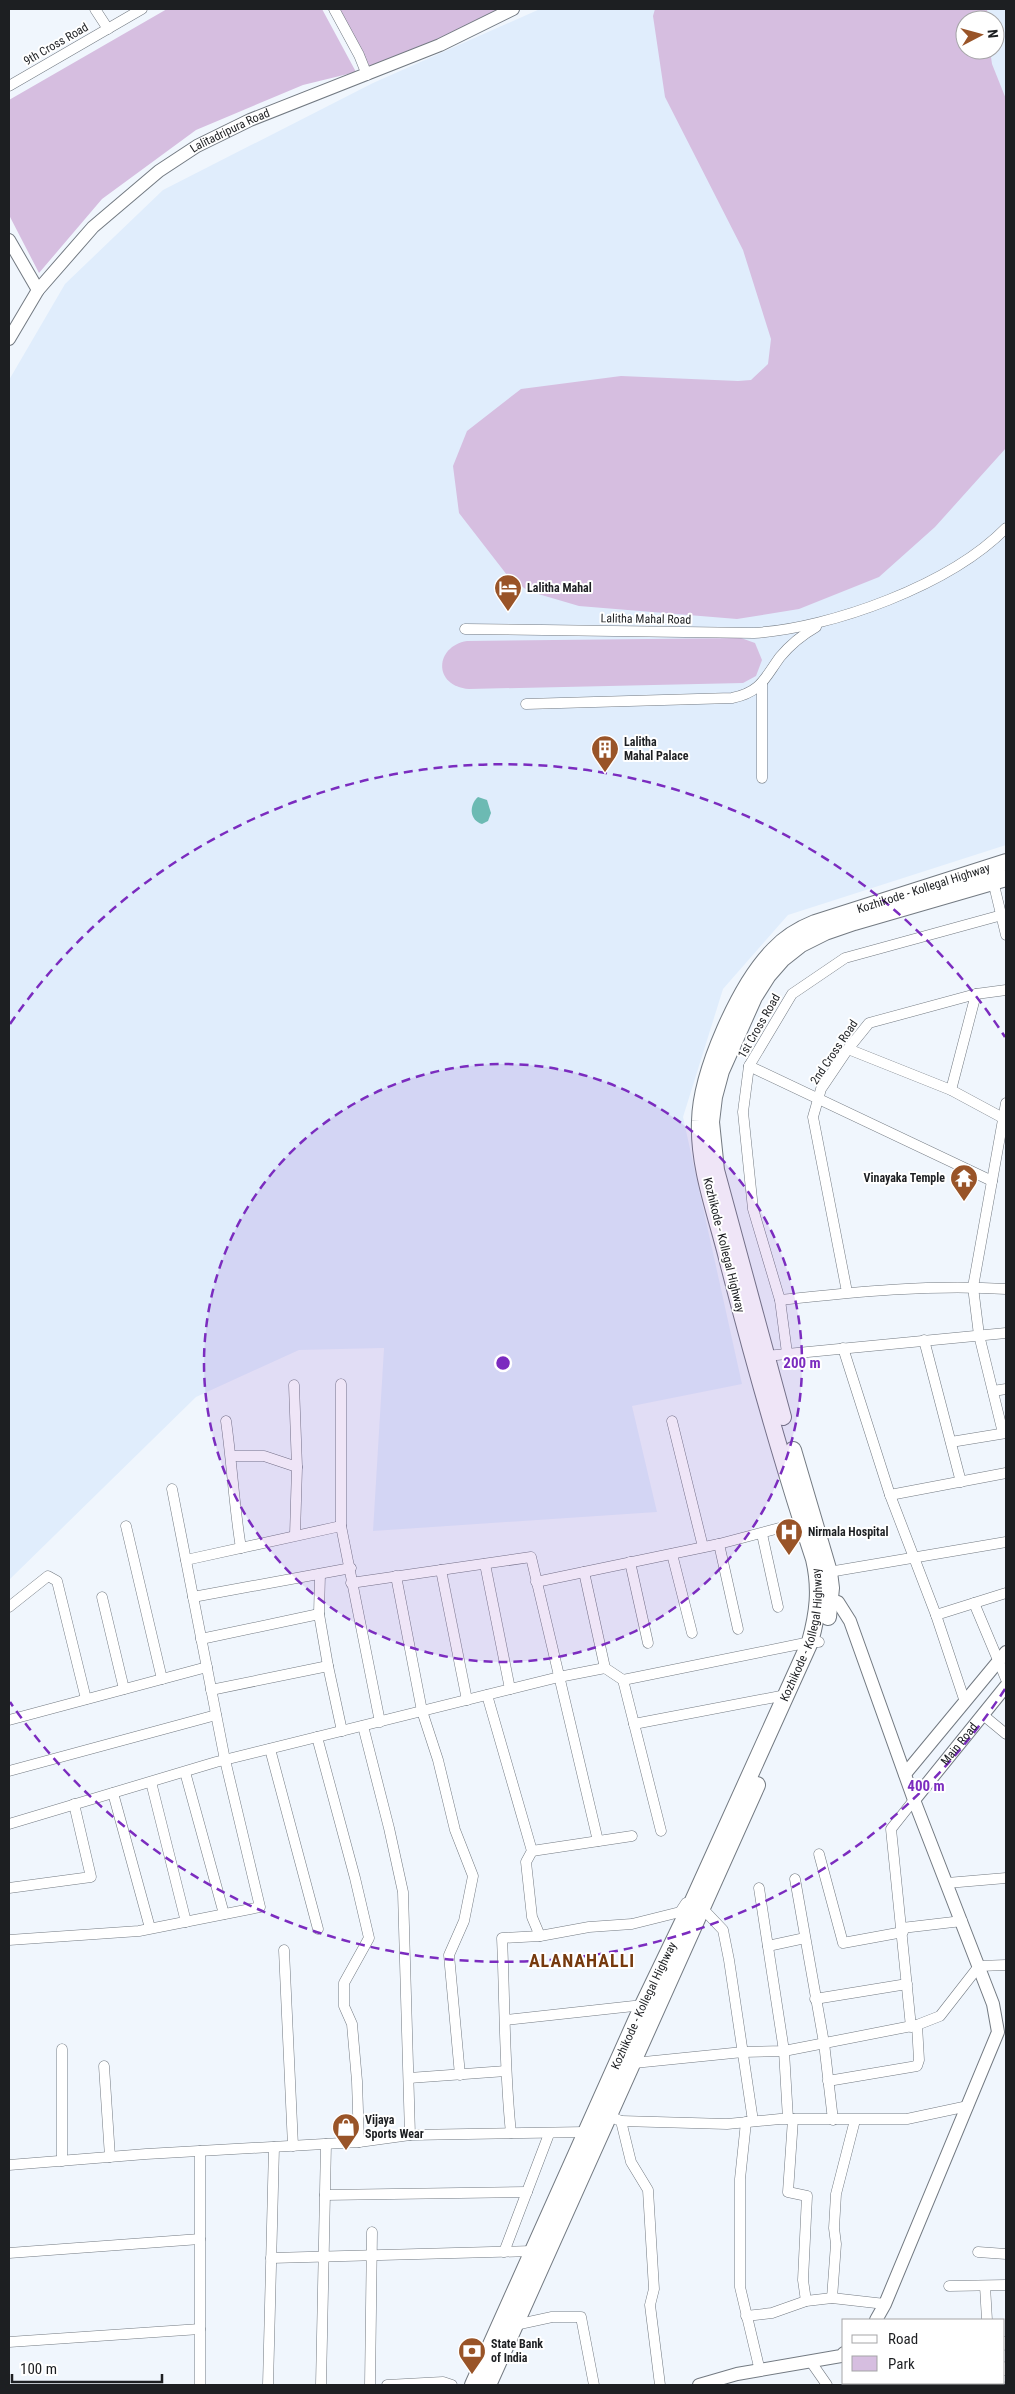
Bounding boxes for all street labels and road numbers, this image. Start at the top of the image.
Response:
street label: 9th Cross Road [21,20,91,68]
street label: Lalitadripura Road [187,106,272,156]
street label: Lalitha Mahal Road [600,611,692,627]
street label: Kozhikode - Kollegal Highway [855,861,992,916]
street label: 1st Cross Road [735,991,783,1061]
street label: 2nd Cross Road [807,1017,861,1087]
street label: Kozhikode - Kollegal Highway [700,1176,748,1314]
street label: Kozhikode - Kollegal Highway [777,1567,825,1704]
street label: Main Road [938,1720,980,1768]
street label: Kozhikode - Kollegal Highway [608,1940,679,2072]

